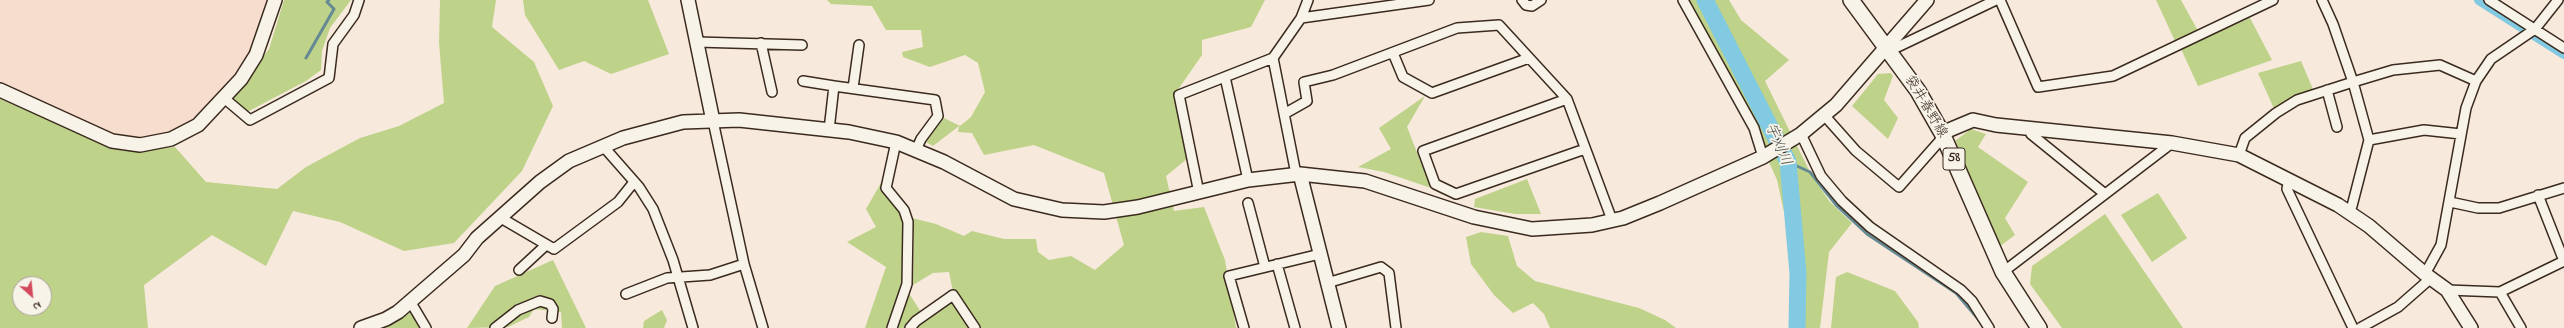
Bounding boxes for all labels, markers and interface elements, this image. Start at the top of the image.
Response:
street label: 袋井春野線 [1900,73,1950,141]
water label: 宇刈川 [1760,121,1794,169]
road number: 58 [1943,148,1965,170]
north arrow [12,276,52,316]
text: N [30,297,44,315]

